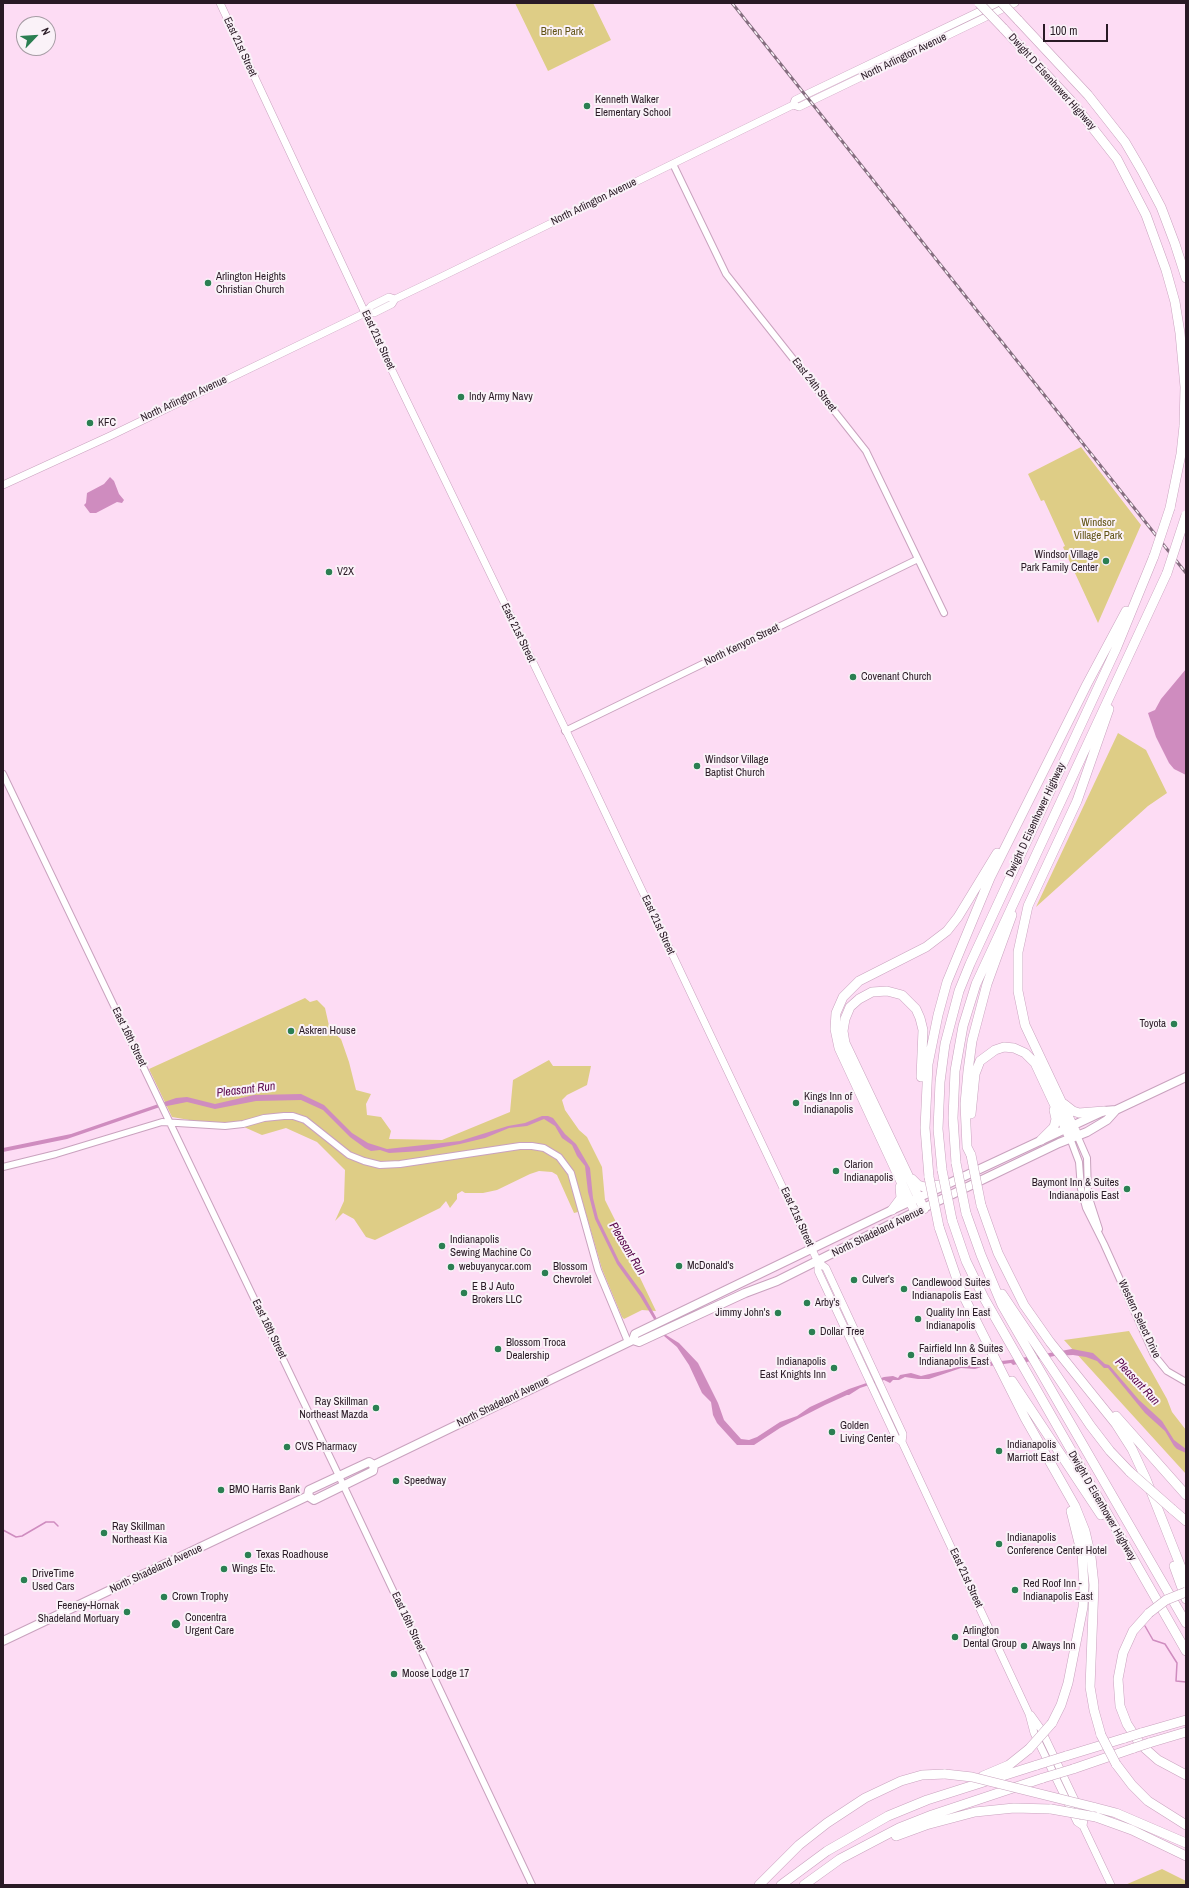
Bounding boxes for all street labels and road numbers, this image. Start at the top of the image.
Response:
street label: East 21st Street [220,15,260,79]
street label: North Arlington Avenue [859,31,949,83]
street label: Dwight D Eisenhower Highway [1005,31,1099,133]
street label: North Arlington Avenue [549,176,639,228]
street label: East 21st Street [358,308,398,372]
street label: East 24th Street [789,355,839,415]
street label: North Arlington Avenue [139,373,229,425]
street label: East 21st Street [498,601,538,665]
street label: North Kenyon Street [702,621,782,669]
street label: Dwight D Eisenhower Highway [1004,761,1068,879]
street label: East 21st Street [638,893,678,957]
street label: East 16th Street [109,1005,149,1069]
street label: East 21st Street [777,1185,817,1249]
street label: North Shadeland Avenue [830,1204,926,1260]
street label: Western Select Drive [1115,1278,1163,1360]
street label: East 16th Street [249,1297,289,1361]
street label: North Shadeland Avenue [455,1374,551,1430]
street label: Dwight D Eisenhower Highway [1065,1449,1139,1563]
street label: North Shadeland Avenue [108,1542,204,1596]
street label: East 21st Street [946,1546,986,1610]
street label: East 16th Street [388,1590,428,1654]

